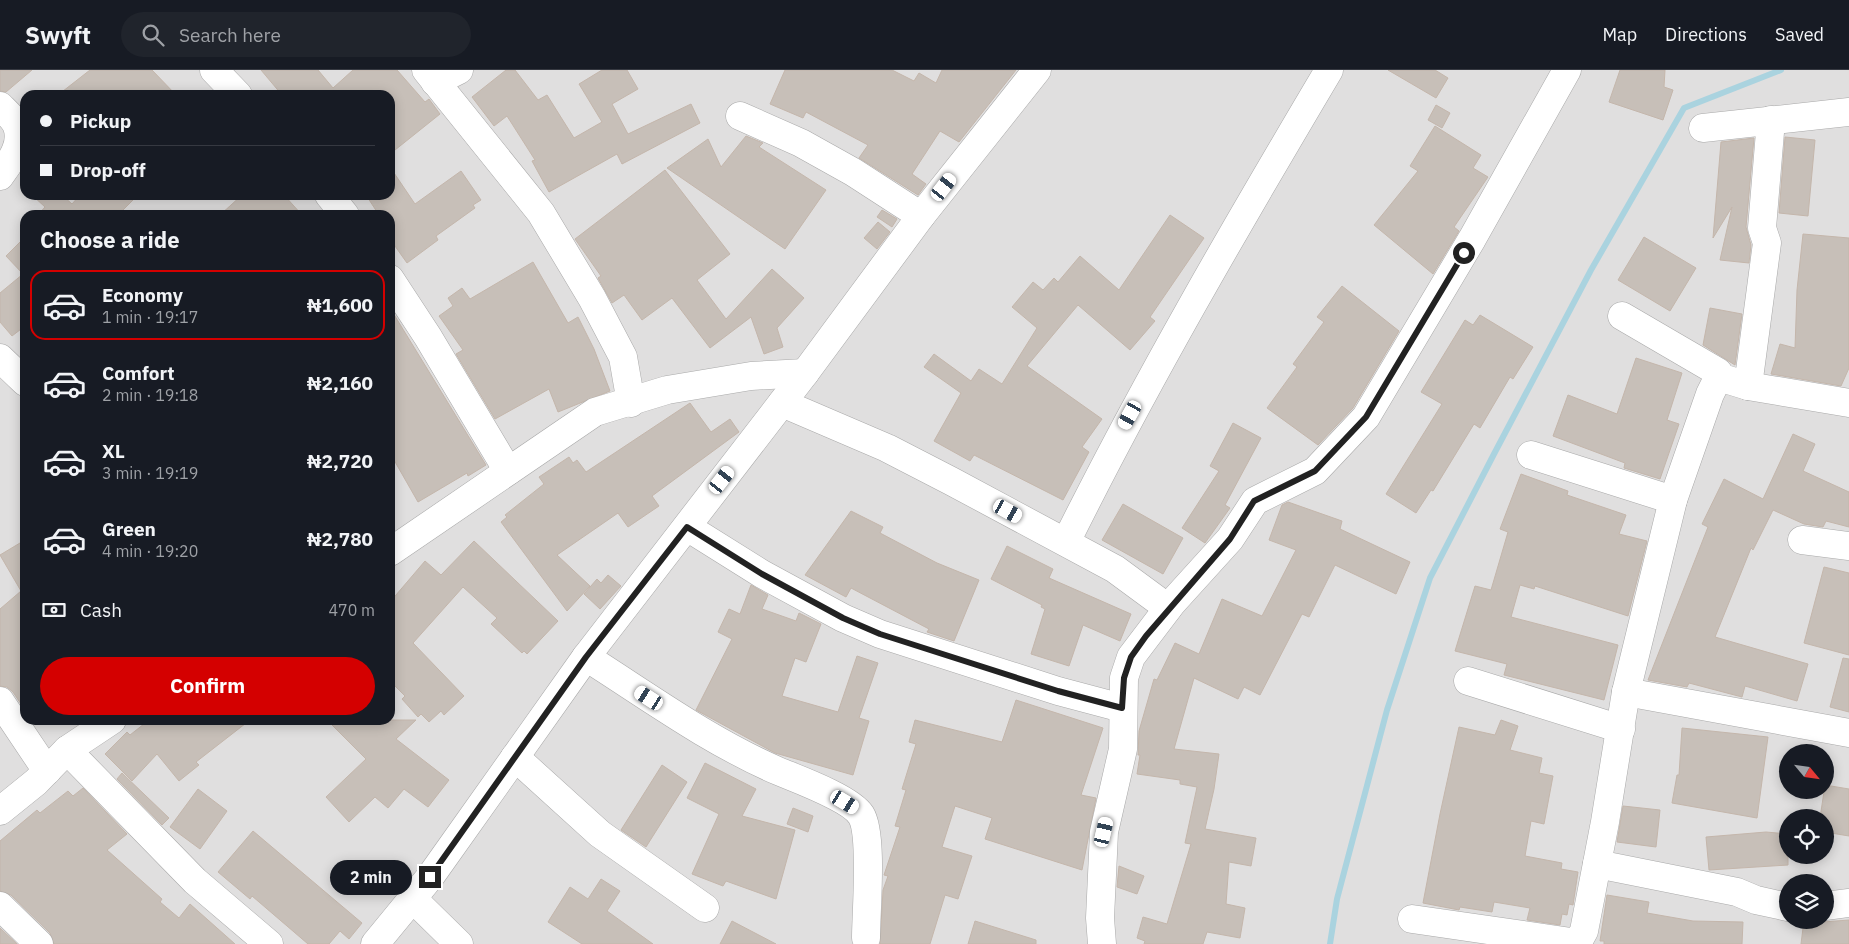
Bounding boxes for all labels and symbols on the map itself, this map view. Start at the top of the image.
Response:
car [928,171,959,203]
route start [1453,242,1475,264]
car [1116,398,1143,432]
car [706,464,737,496]
car [991,497,1024,525]
car [632,684,665,712]
north arrow [1779,744,1834,799]
car [828,788,861,816]
car [1093,816,1114,848]
callout: 2 min [330,860,412,894]
route end [419,866,441,888]

